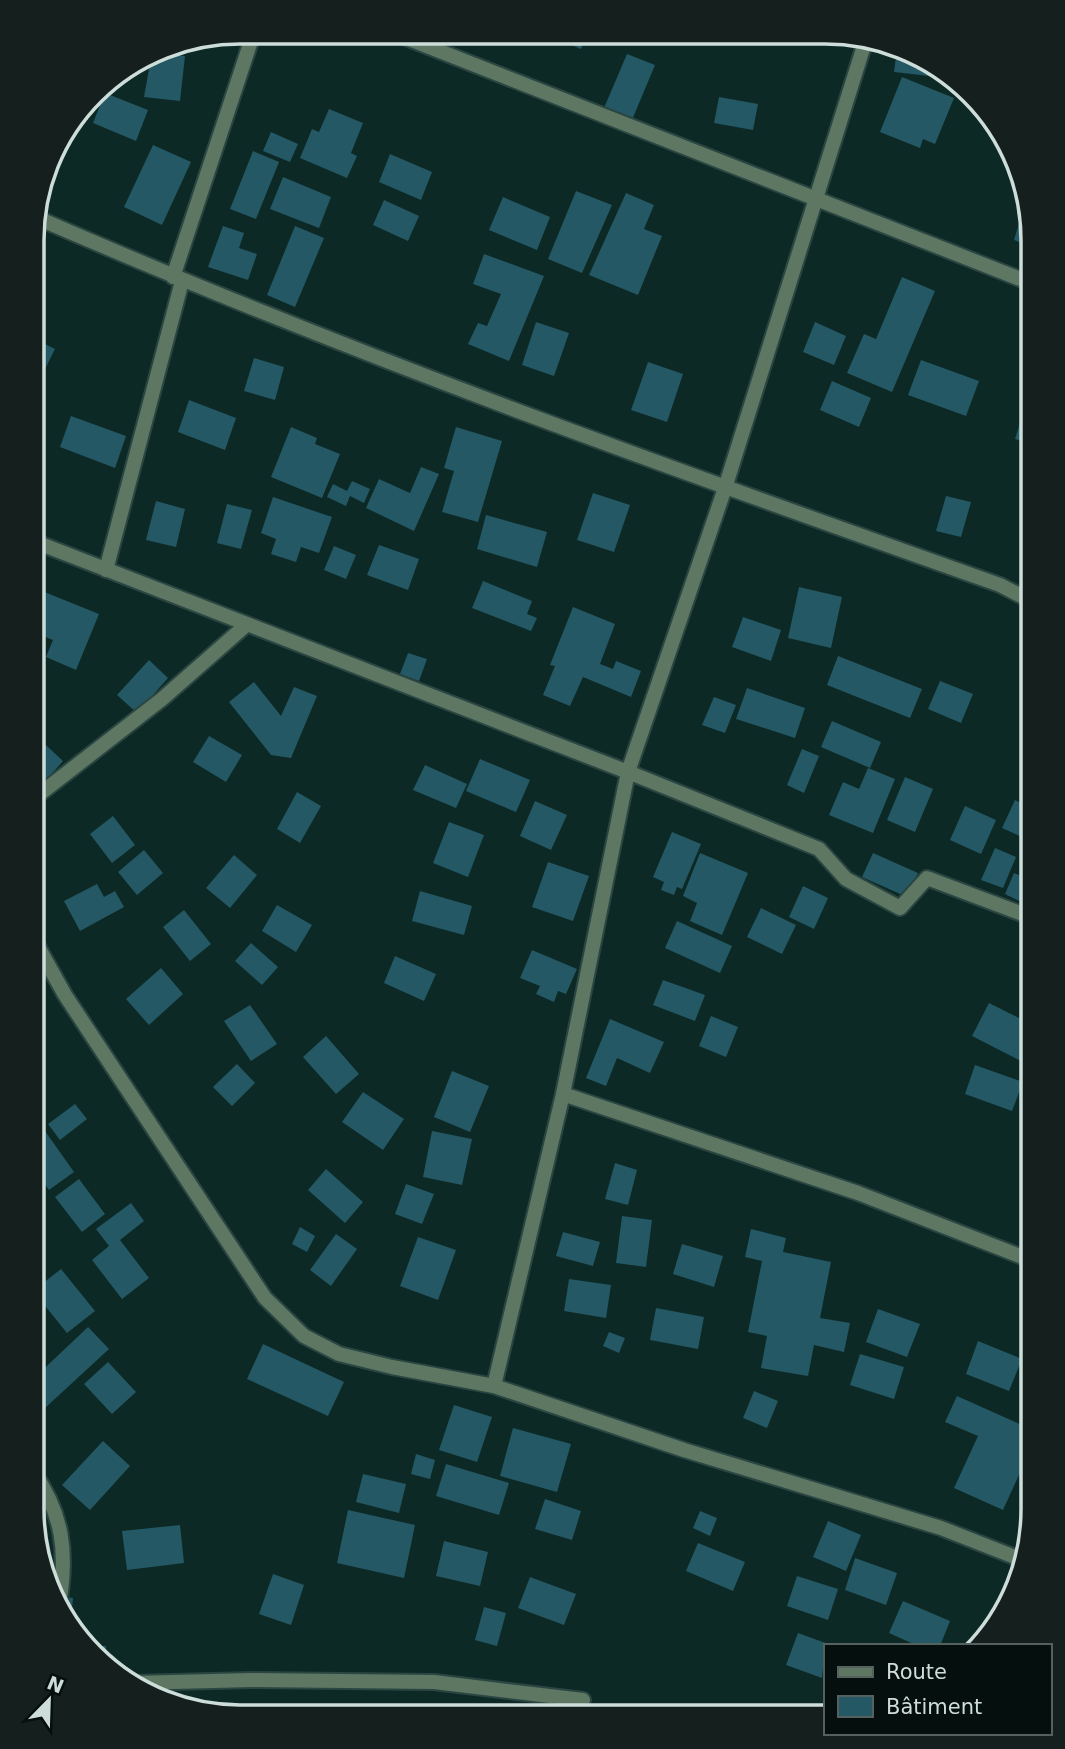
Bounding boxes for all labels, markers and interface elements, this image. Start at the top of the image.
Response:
legend [824,1644,1051,1735]
text: Route [886,1660,947,1684]
north arrow [14,1665,84,1735]
text: N [44,1671,67,1698]
text: Bâtiment [886,1695,982,1719]

